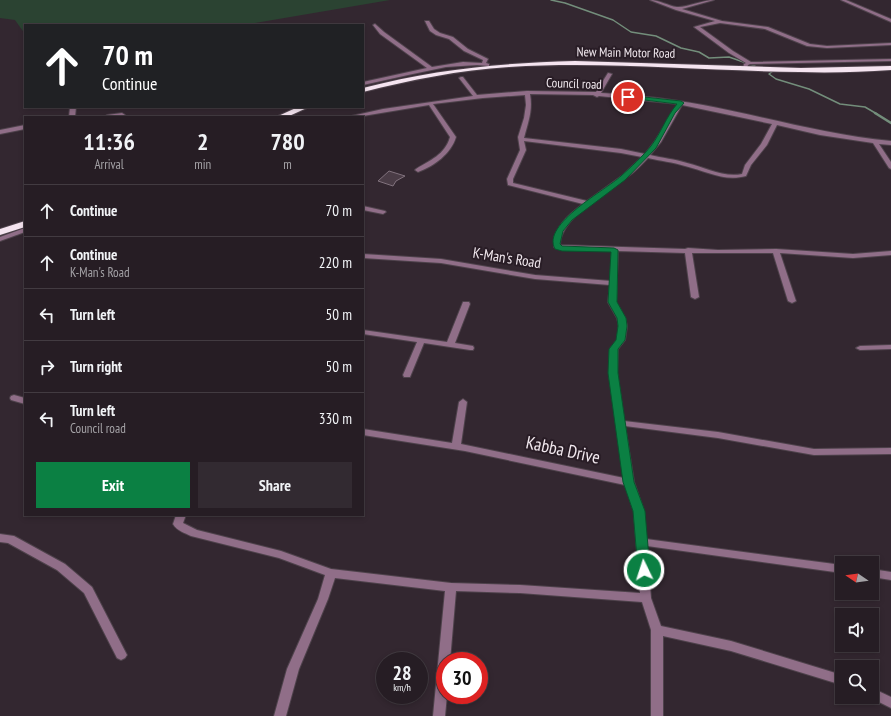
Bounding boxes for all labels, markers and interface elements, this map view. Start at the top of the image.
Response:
text: 70 m [102,36,153,73]
icon: ahead [36,40,88,92]
street label: New Main Motor Road [577,43,675,62]
text: Continue [102,72,157,95]
street label: Council road [546,74,602,93]
pin [611,80,645,114]
icon: arrive [617,86,639,108]
text: 11:36 [83,126,135,157]
text: 2 [197,126,208,157]
text: 780 [270,126,305,157]
text: Arrival [94,156,124,173]
text: min [194,156,211,173]
text: m [283,156,292,173]
icon: ahead [36,200,58,222]
text: Continue [70,201,117,220]
text: 70 m [326,201,352,220]
street label: K-Man's Road [472,243,543,272]
text: Continue [70,245,117,264]
icon: ahead [36,252,58,274]
text: 220 m [319,253,352,272]
text: K-Man's Road [70,264,130,281]
icon: left [36,304,58,326]
text: Turn left [70,305,115,324]
text: 50 m [326,305,352,324]
icon: right [36,356,58,378]
text: Turn right [70,357,122,376]
text: 50 m [326,357,352,376]
text: Turn left [70,401,115,420]
icon: left [36,408,58,430]
text: 330 m [319,409,352,428]
text: Council road [70,420,126,437]
street label: Kabba Drive [524,430,602,469]
button: Exit [36,462,190,508]
button: Share [198,462,352,508]
position arrow [623,549,665,591]
north arrow [835,556,879,600]
map controls [835,556,879,704]
button: sound [835,608,879,652]
speed limit sign: 30 [436,652,488,704]
text: 28 [392,660,412,686]
button: search [835,660,879,704]
text: km/h [393,681,411,694]

